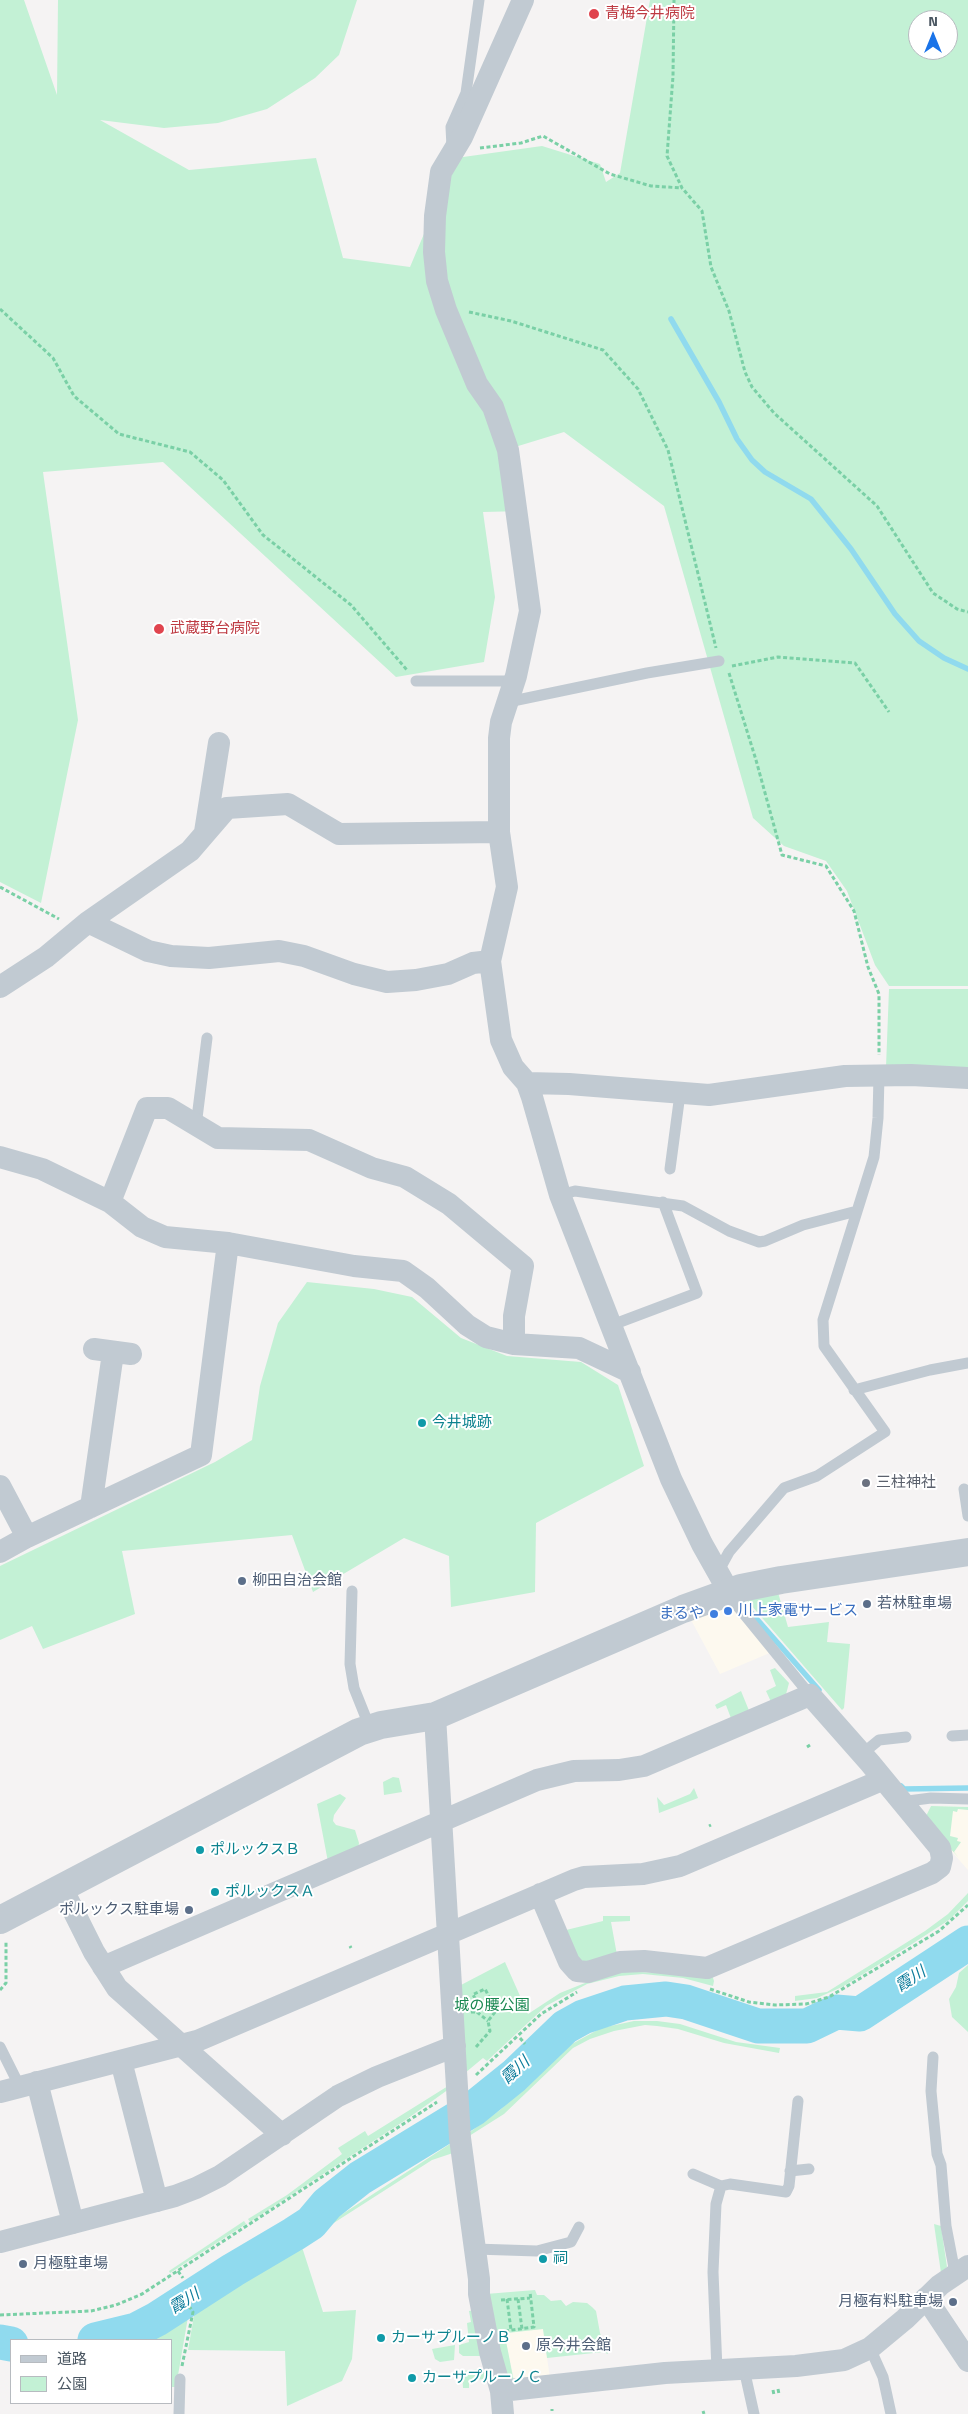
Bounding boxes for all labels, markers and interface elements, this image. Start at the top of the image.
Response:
place label: 青梅今井病院 [605,5,695,23]
marker: 青梅今井病院 [587,7,601,21]
north arrow [908,10,958,60]
text: N [928,10,938,31]
place label: 武蔵野台病院 [170,620,260,638]
marker: 武蔵野台病院 [152,622,166,636]
place label: 今井城跡 [432,1414,492,1432]
marker: 今井城跡 [416,1417,428,1429]
place label: 三柱神社 [876,1474,936,1492]
marker: 三柱神社 [860,1477,872,1489]
place label: 柳田自治会館 [252,1572,342,1590]
marker: 柳田自治会館 [236,1575,248,1587]
place label: 若林駐車場 [877,1595,952,1613]
marker: 若林駐車場 [861,1598,873,1610]
place label: 川上家電サービス [738,1602,858,1620]
place label: まるや [659,1605,704,1623]
marker: 川上家電サービス [722,1605,734,1617]
marker: まるや [708,1608,720,1620]
place label: ポルックスＢ [210,1841,300,1859]
marker: ポルックスＢ [194,1844,206,1856]
place label: ポルックスＡ [225,1883,315,1901]
marker: ポルックスＡ [209,1886,221,1898]
place label: ポルックス駐車場 [59,1901,179,1919]
marker: ポルックス駐車場 [183,1904,195,1916]
water label: 霞川 [892,1963,930,1997]
park label: 城の腰公園 [455,1997,529,2015]
water label: 霞川 [498,2053,534,2089]
place label: 祠 [553,2250,568,2268]
marker: 祠 [537,2253,549,2265]
place label: 月極駐車場 [33,2255,108,2273]
marker: 月極駐車場 [17,2258,29,2270]
water label: 霞川 [166,2285,204,2319]
place label: 月極有料駐車場 [838,2293,943,2311]
marker: 月極有料駐車場 [947,2296,959,2308]
place label: カーサプルーノＢ [391,2329,511,2347]
marker: カーサプルーノＢ [375,2332,387,2344]
place label: 原今井会館 [536,2337,611,2355]
legend [10,2339,172,2404]
marker: 原今井会館 [520,2340,532,2352]
text: 道路 [57,2347,87,2370]
place label: カーサプルーノＣ [422,2369,542,2387]
text: 公園 [57,2372,87,2395]
marker: カーサプルーノＣ [406,2372,418,2384]

